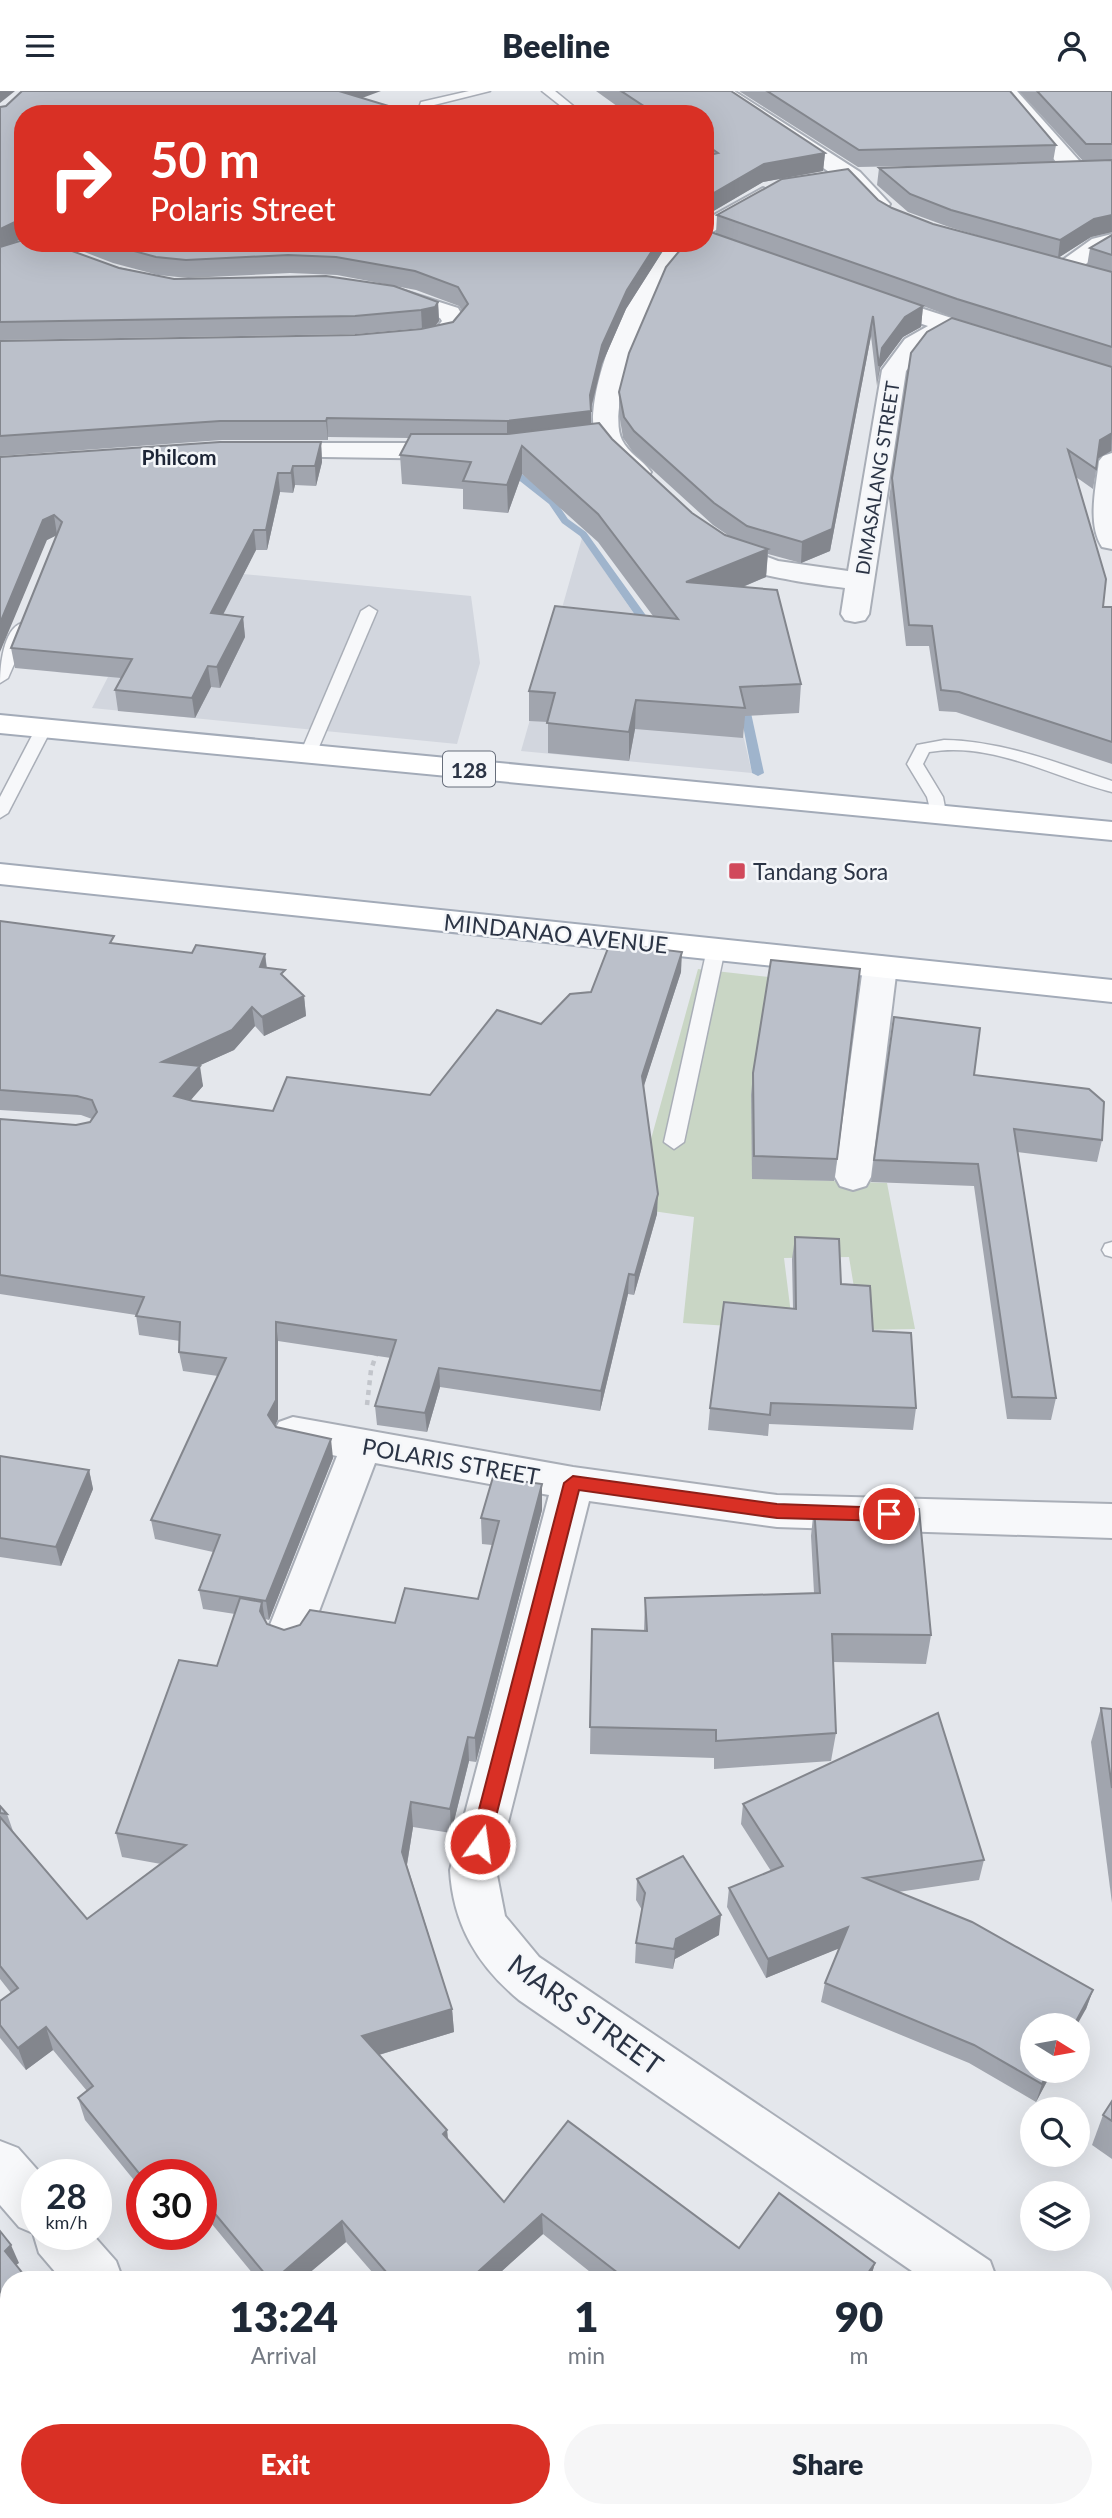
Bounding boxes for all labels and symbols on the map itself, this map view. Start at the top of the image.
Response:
street label: DIMASALANG STREET [850,380,904,576]
district label: Philcom [142,444,216,469]
road number: 128 [443,751,495,787]
place label: Tandang Sora [753,857,888,885]
marker: Tandang Sora [727,861,747,881]
street label: MINDANAO AVENUE [443,907,669,959]
street label: POLARIS STREET [360,1432,542,1490]
pin [859,1484,919,1544]
position arrow [443,1807,517,1881]
street label: MARS STREET [502,1946,670,2082]
north arrow [1020,2013,1090,2083]
speed limit sign: 30 [126,2159,217,2250]

